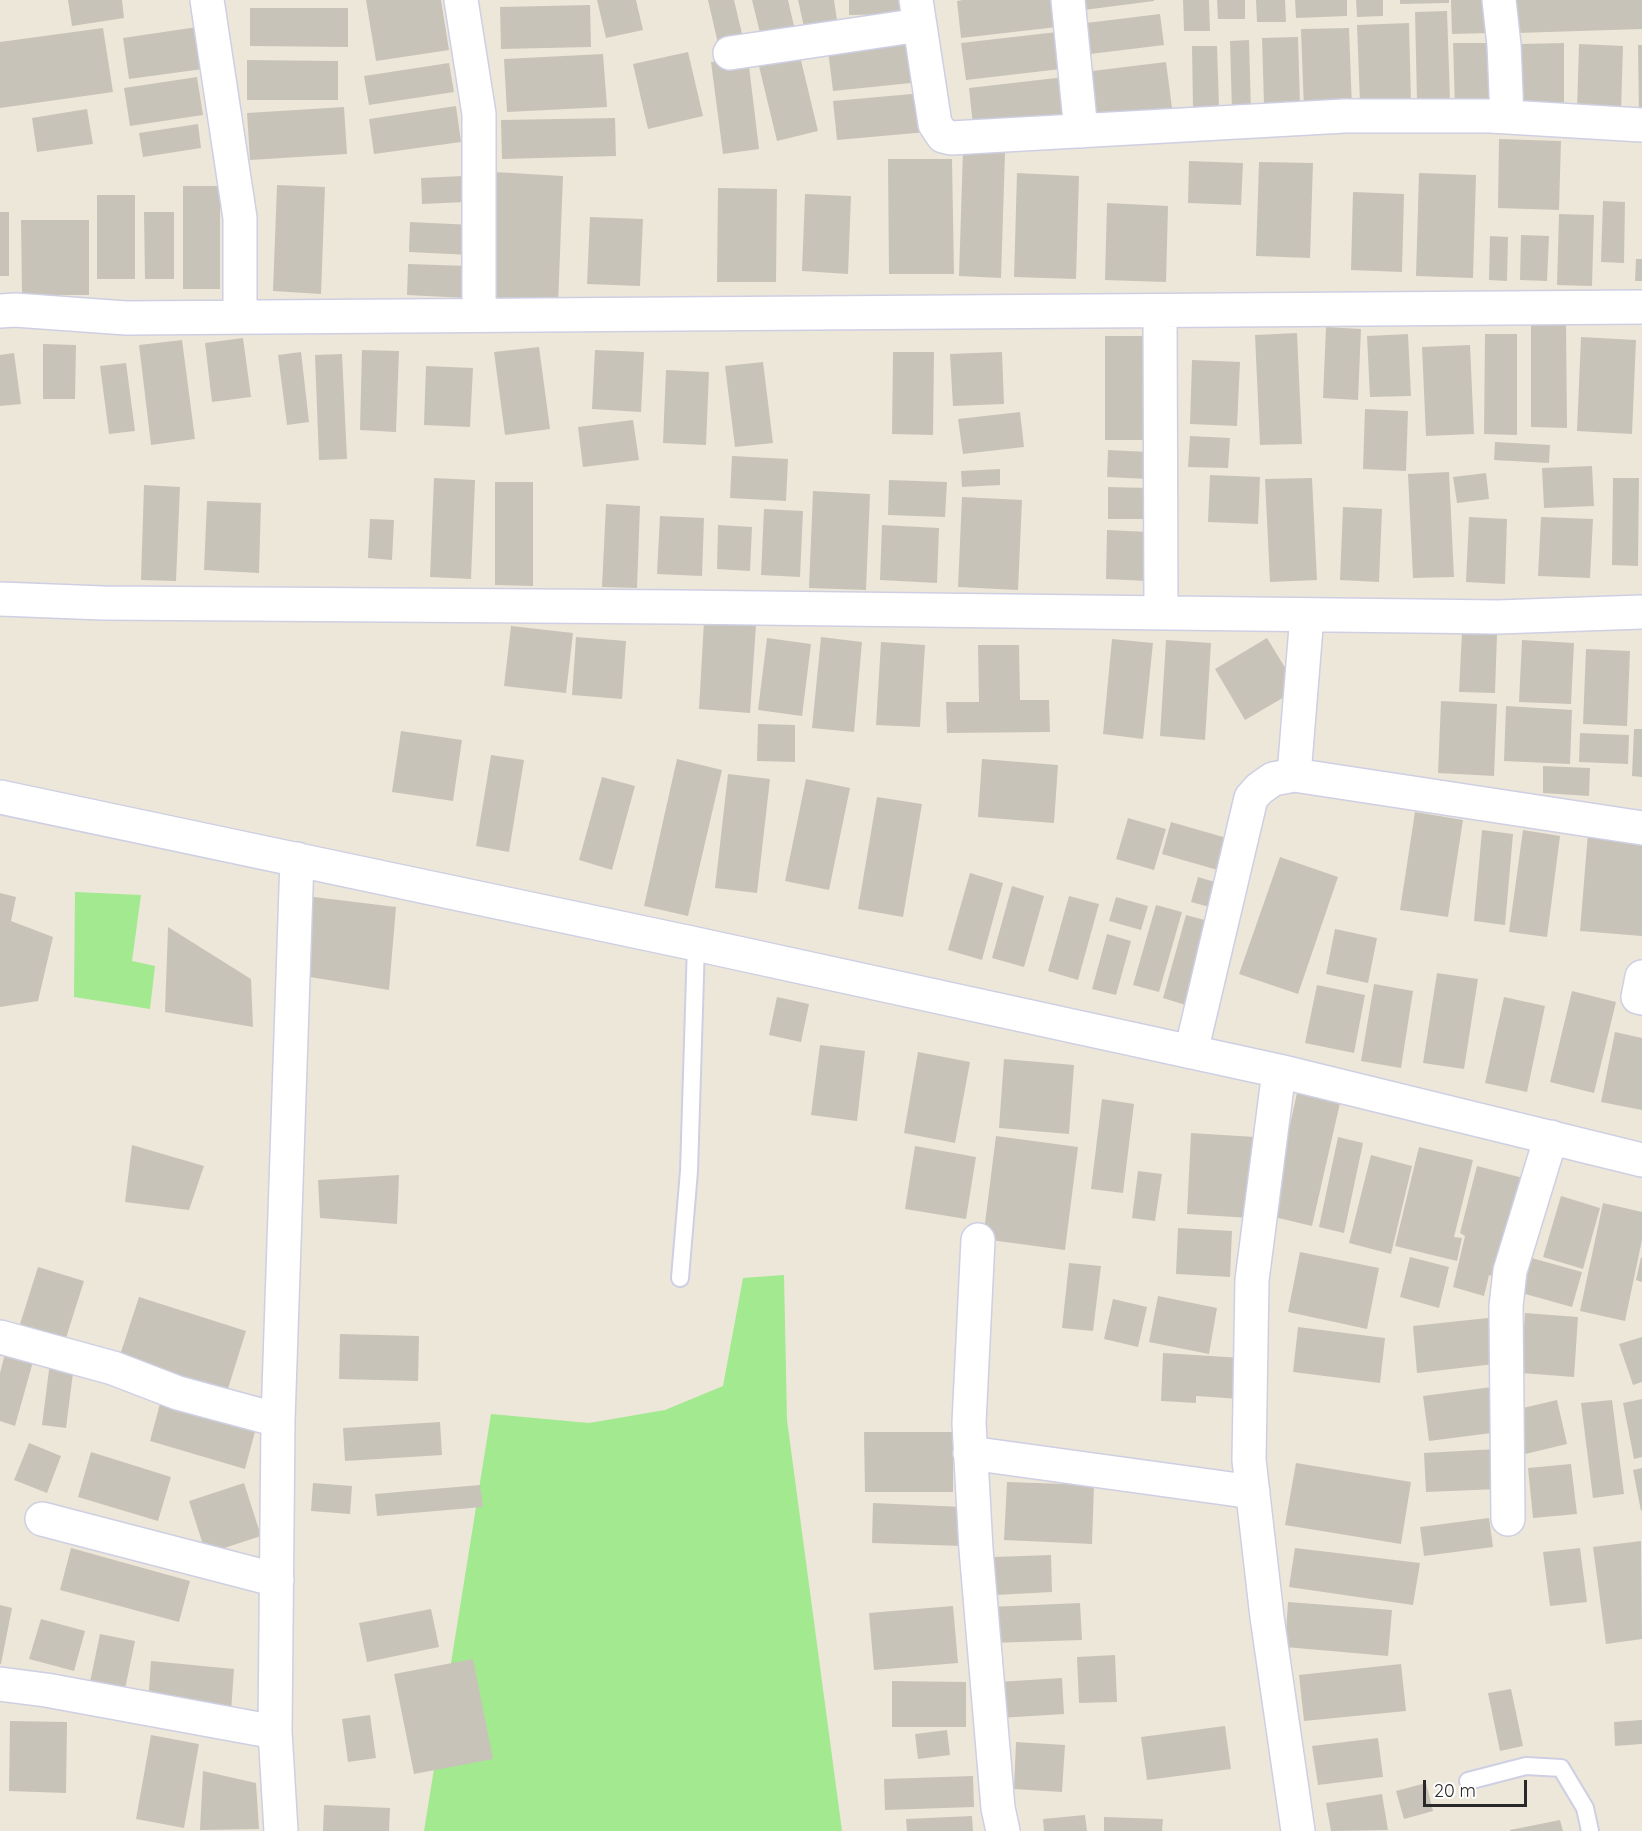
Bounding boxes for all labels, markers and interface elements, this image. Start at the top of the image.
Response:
scale bar [1426,1768,1530,1806]
text: 20 m [1434,1779,1476,1802]

